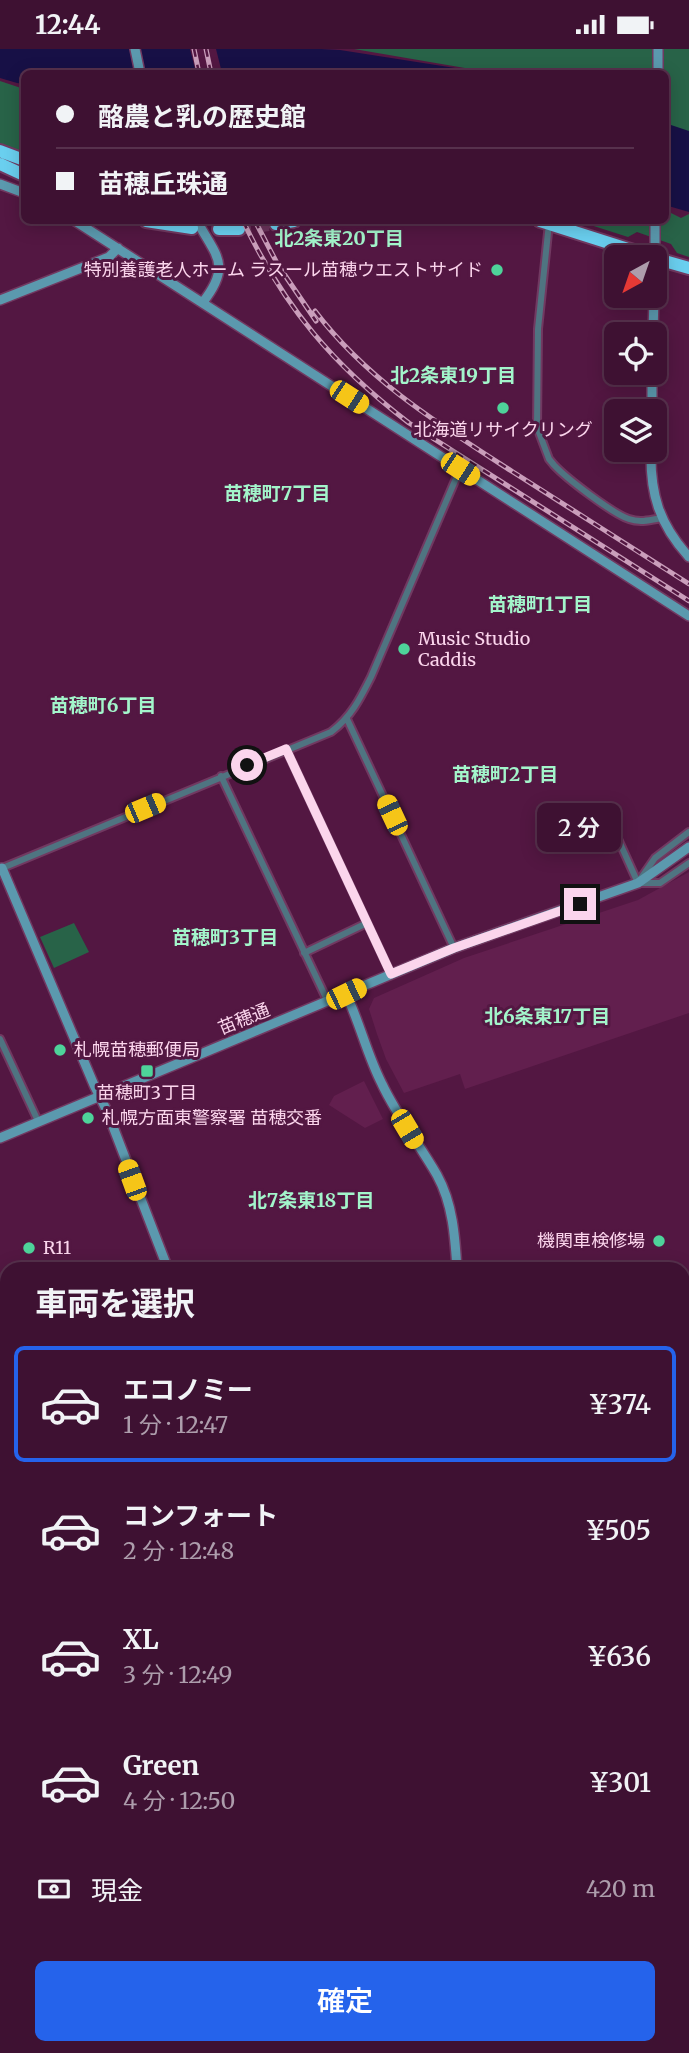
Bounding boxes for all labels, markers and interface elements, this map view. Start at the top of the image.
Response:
text: 12:44 [35,8,101,41]
text: 酪農と乳の歴史館 [98,100,306,133]
text: 苗穂丘珠通 [98,167,228,200]
district label: 北2条東20丁目 [274,226,404,250]
north arrow [604,245,667,308]
map controls [604,245,667,462]
place label: 特別養護老人ホーム ラスール苗穂ウエストサイド [84,258,483,281]
marker: 特別養護老人ホーム ラスール苗穂ウエストサイド [489,262,505,278]
button: locate [604,322,667,385]
district label: 北2条東19丁目 [390,363,516,387]
car [326,377,373,417]
button: layers [604,399,667,462]
marker: 北海道リサイクリング [495,400,511,416]
place label: 北海道リサイクリング [413,418,593,441]
car [437,449,484,489]
district label: 苗穂町7丁目 [224,481,330,505]
district label: 苗穂町1丁目 [488,592,592,616]
place label: Music Studio Caddis [418,627,530,671]
marker: Music Studio Caddis [396,641,412,657]
district label: 苗穂町6丁目 [50,693,156,717]
route start [231,749,263,781]
district label: 苗穂町2丁目 [452,762,558,786]
car [122,790,169,826]
car [374,792,411,838]
callout: 2 分 [538,803,622,851]
text: 2 分 [558,813,600,842]
route end [564,888,596,920]
district label: 苗穂町3丁目 [172,925,278,949]
car [323,975,370,1013]
street label: 苗穂通 [214,998,273,1039]
district label: 北6条東17丁目 [484,1004,610,1028]
place label: 札幌苗穂郵便局 [74,1038,200,1061]
marker: 札幌苗穂郵便局 [52,1042,68,1058]
marker: 苗穂町3丁目 [139,1063,155,1079]
place label: 苗穂町3丁目 [97,1081,197,1104]
place label: 札幌方面東警察署 苗穂交番 [102,1106,322,1129]
car [388,1106,427,1152]
marker: 札幌方面東警察署 苗穂交番 [80,1110,96,1126]
car [115,1157,150,1203]
district label: 北7条東18丁目 [248,1188,374,1212]
place label: 機関車検修場 [537,1229,645,1252]
marker: 機関車検修場 [651,1233,667,1249]
place label: R11 [43,1236,71,1259]
marker: R11 [21,1240,37,1256]
text: 車両を選択 [35,1284,195,1324]
icon: car [39,1373,102,1436]
text: エコノミー [123,1373,253,1406]
text: ¥374 [589,1388,651,1421]
text: 1 分 · 12:47 [123,1410,228,1439]
icon: car [39,1499,102,1562]
text: コンフォート [123,1499,278,1532]
text: ¥505 [585,1514,651,1547]
text: 2 分 · 12:48 [123,1536,234,1565]
text: XL [123,1623,159,1656]
icon: car [39,1625,102,1688]
text: ¥636 [587,1640,651,1673]
text: 3 分 · 12:49 [123,1660,232,1689]
text: Green [123,1749,199,1782]
icon: car [39,1751,102,1814]
text: ¥301 [589,1766,651,1799]
text: 4 分 · 12:50 [123,1786,235,1815]
icon: cash [35,1870,73,1908]
text: 現金 [91,1874,143,1907]
text: 420 m [586,1874,655,1903]
button: 確定 [35,1961,655,2041]

